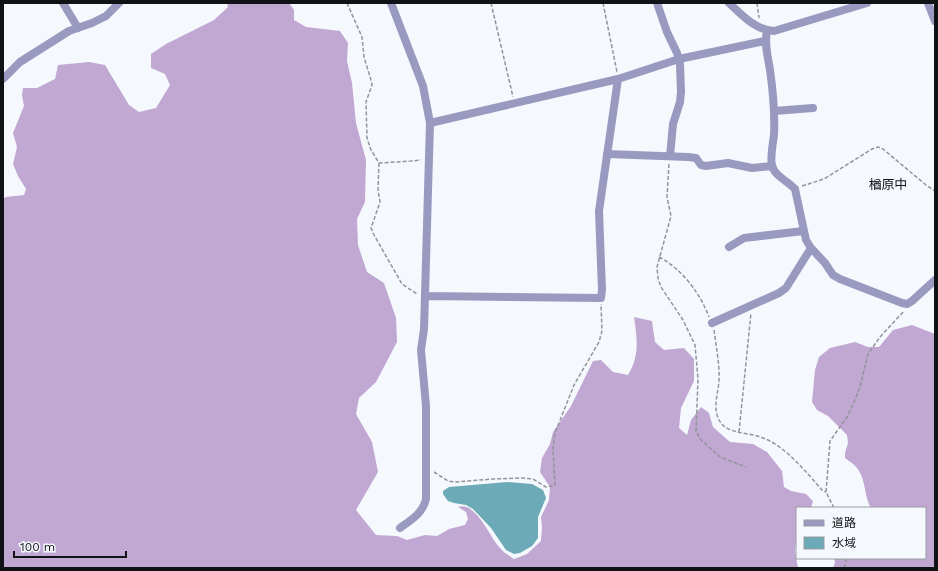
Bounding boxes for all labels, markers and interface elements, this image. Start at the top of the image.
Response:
district label: 楢原中 [868,177,908,192]
legend [796,507,926,559]
text: 道路 [832,516,856,530]
scale bar [14,533,126,559]
text: 水域 [832,536,856,550]
text: 100 m [20,540,55,554]

